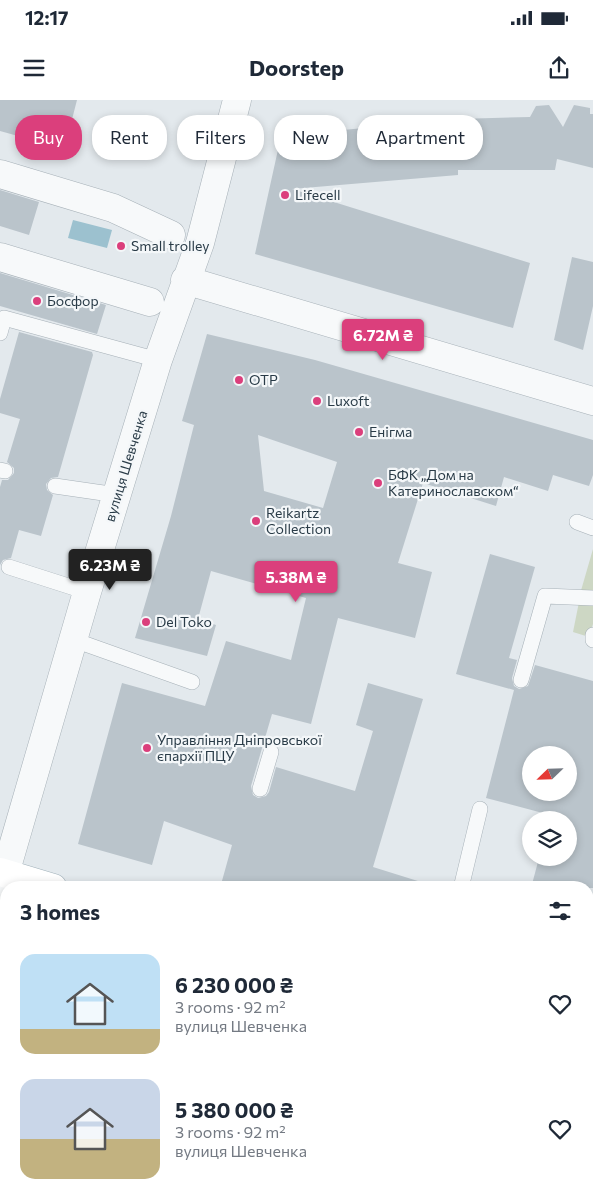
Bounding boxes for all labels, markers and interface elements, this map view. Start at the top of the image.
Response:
text: 12:17 [25,6,68,29]
icon: menu [20,54,48,82]
text: Doorstep [249,54,344,81]
icon: share [545,54,573,82]
chip: Buy [15,115,82,160]
chip: Rent [92,115,167,160]
chip: Filters [177,115,264,160]
chip: New [274,115,347,160]
chip: Apartment [357,115,483,160]
place label: Lifecell [295,186,341,203]
marker: Lifecell [279,189,291,201]
place label: Small trolley [131,237,210,254]
marker: Small trolley [115,240,127,252]
place label: Босфор [47,292,99,309]
marker: Босфор [31,295,43,307]
pin: 6.72M ₴ [337,318,429,361]
text: 6.72M ₴ [353,325,413,344]
place label: OTP [249,371,278,388]
marker: OTP [233,374,245,386]
place label: Luxoft [327,392,370,409]
marker: Luxoft [311,395,323,407]
street label: вулиця Шевченка [101,408,151,524]
place label: Енігма [369,423,412,440]
marker: Енігма [353,426,365,438]
place label: БФК „Дом на Катеринославском“ [388,466,519,499]
marker: БФК „Дом на Катеринославском“ [372,477,384,489]
place label: Reikartz Collection [266,504,331,537]
marker: Reikartz Collection [250,515,262,527]
pin: 6.23M ₴ [64,548,156,591]
text: 6.23M ₴ [80,555,140,574]
pin: 5.38M ₴ [250,560,342,603]
text: 5.38M ₴ [265,567,327,586]
place label: Del Toko [156,613,212,630]
marker: Del Toko [140,616,152,628]
place label: Управління Дніпровської єпархії ПЦУ [157,731,322,764]
marker: Управління Дніпровської єпархії ПЦУ [141,742,153,754]
north arrow [522,746,578,801]
map controls [522,746,577,866]
button: layers [522,811,577,866]
icon: filters [546,897,574,925]
text: 3 homes [20,899,100,924]
text: 6 230 000 ₴ [175,972,293,997]
icon: home [60,974,120,1034]
icon: heart [546,990,574,1018]
text: 3 rooms · 92 m² [175,997,286,1016]
text: вулиця Шевченка [175,1016,307,1035]
text: 5 380 000 ₴ [175,1097,294,1122]
icon: home [60,1099,120,1159]
icon: heart [546,1115,574,1143]
text: 3 rooms · 92 m² [175,1122,286,1141]
text: вулиця Шевченка [175,1141,307,1160]

